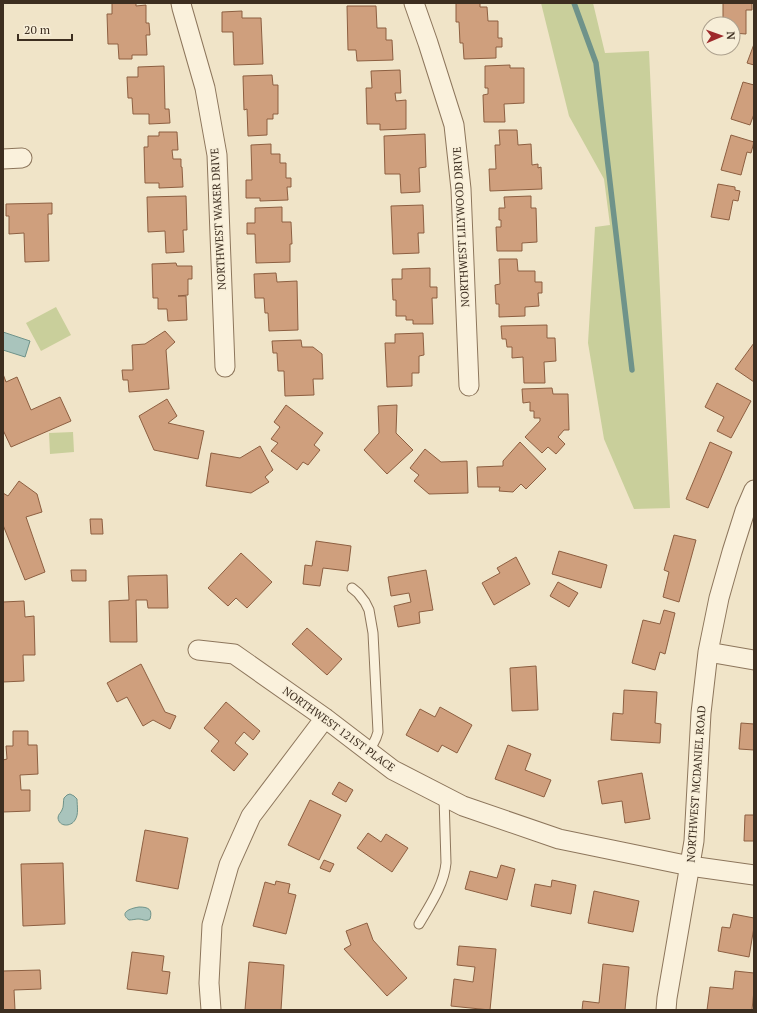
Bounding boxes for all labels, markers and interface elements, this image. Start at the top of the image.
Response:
scale bar [18,16,72,42]
north arrow [701,16,741,56]
text: 20 m [24,22,51,37]
text: N [724,31,738,41]
street label: NORTHWEST LILYWOOD DRIVE [450,146,472,308]
street label: NORTHWEST WAKER DRIVE [207,148,229,290]
street label: NORTHWEST 121ST PLACE [280,684,398,774]
street label: NORTHWEST MCDANIEL ROAD [684,705,708,863]

